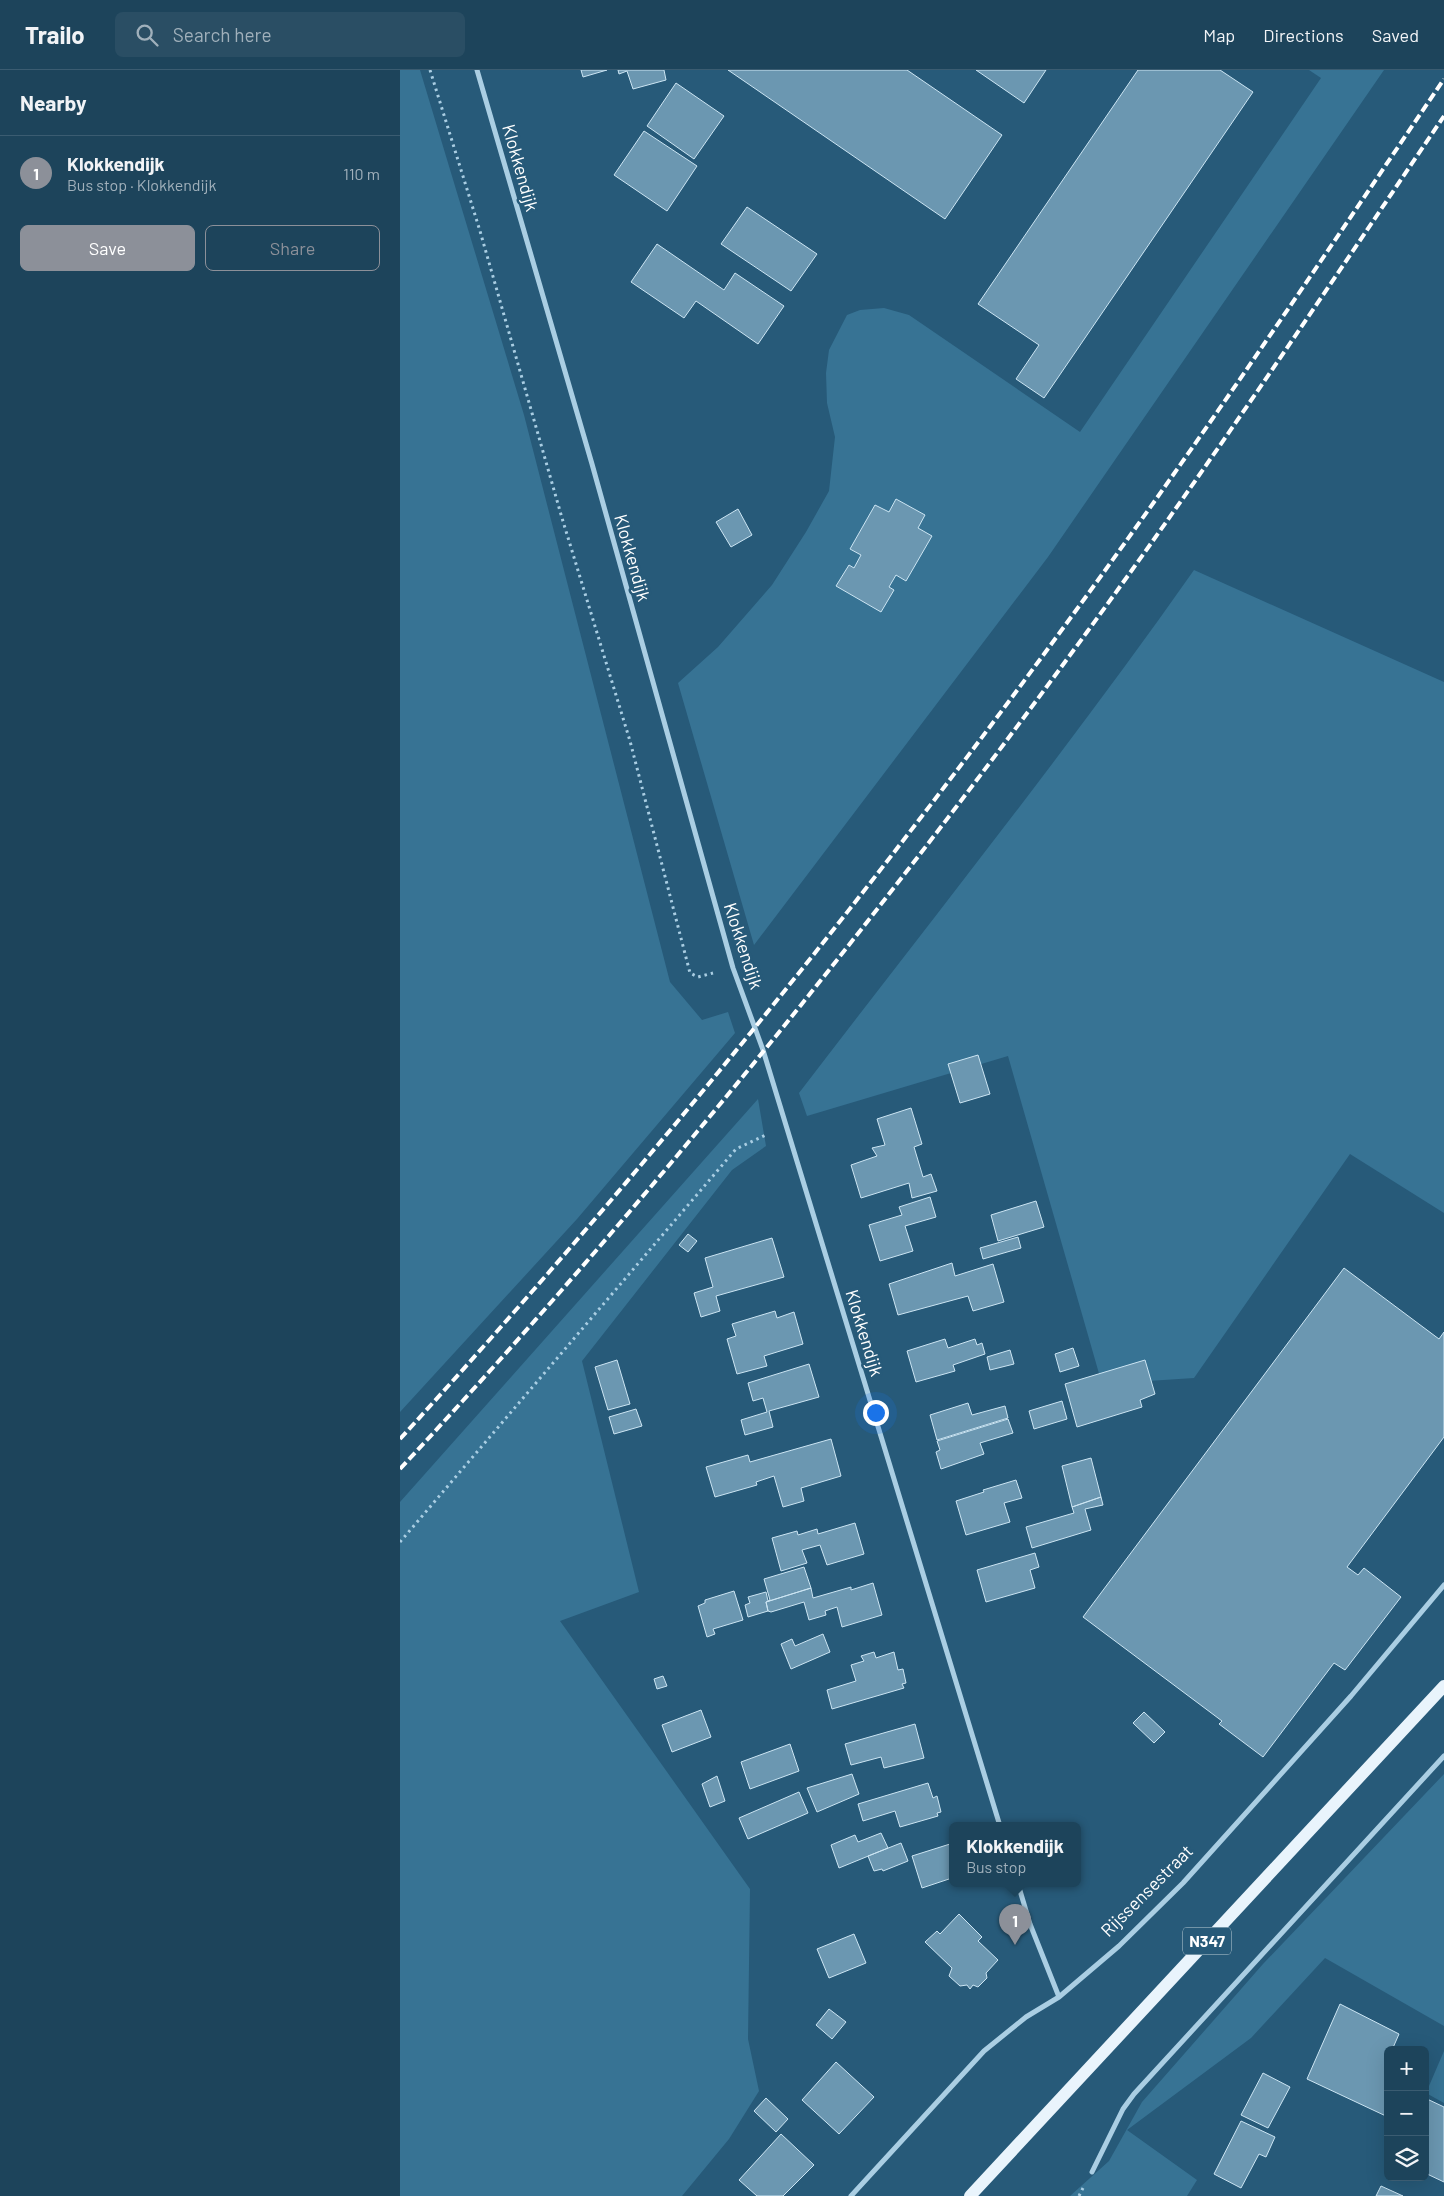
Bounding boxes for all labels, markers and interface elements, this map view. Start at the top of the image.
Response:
search box [115,12,465,57]
text: Trailo [25,20,85,49]
icon: search [133,21,161,49]
text: Search here [173,23,272,46]
text: Map [1203,24,1235,46]
text: Directions [1263,24,1344,46]
text: Saved [1372,24,1419,46]
text: Nearby [20,90,86,115]
street label: Klokkendijk [498,122,544,214]
text: Klokkendijk [67,152,165,175]
text: 1 [33,164,39,183]
text: 110 m [343,164,380,183]
text: Bus stop · Klokkendijk [67,175,217,194]
button: Save [20,225,195,271]
button: Share [205,225,380,271]
street label: Klokkendijk [610,512,656,604]
street label: Klokkendijk [720,900,768,992]
street label: Klokkendijk [841,1287,889,1379]
your location [863,1400,889,1426]
popup [949,1822,1081,1887]
text: Klokkendijk [966,1834,1064,1857]
street label: Rijssensestraat [1096,1840,1197,1941]
text: Bus stop [966,1857,1026,1876]
pin: 1 [999,1904,1031,1945]
road number: N347 [1183,1928,1231,1954]
map controls [1384,2046,1429,2181]
button: + [1384,2046,1429,2091]
button: − [1384,2091,1429,2136]
button: layers [1384,2136,1429,2181]

